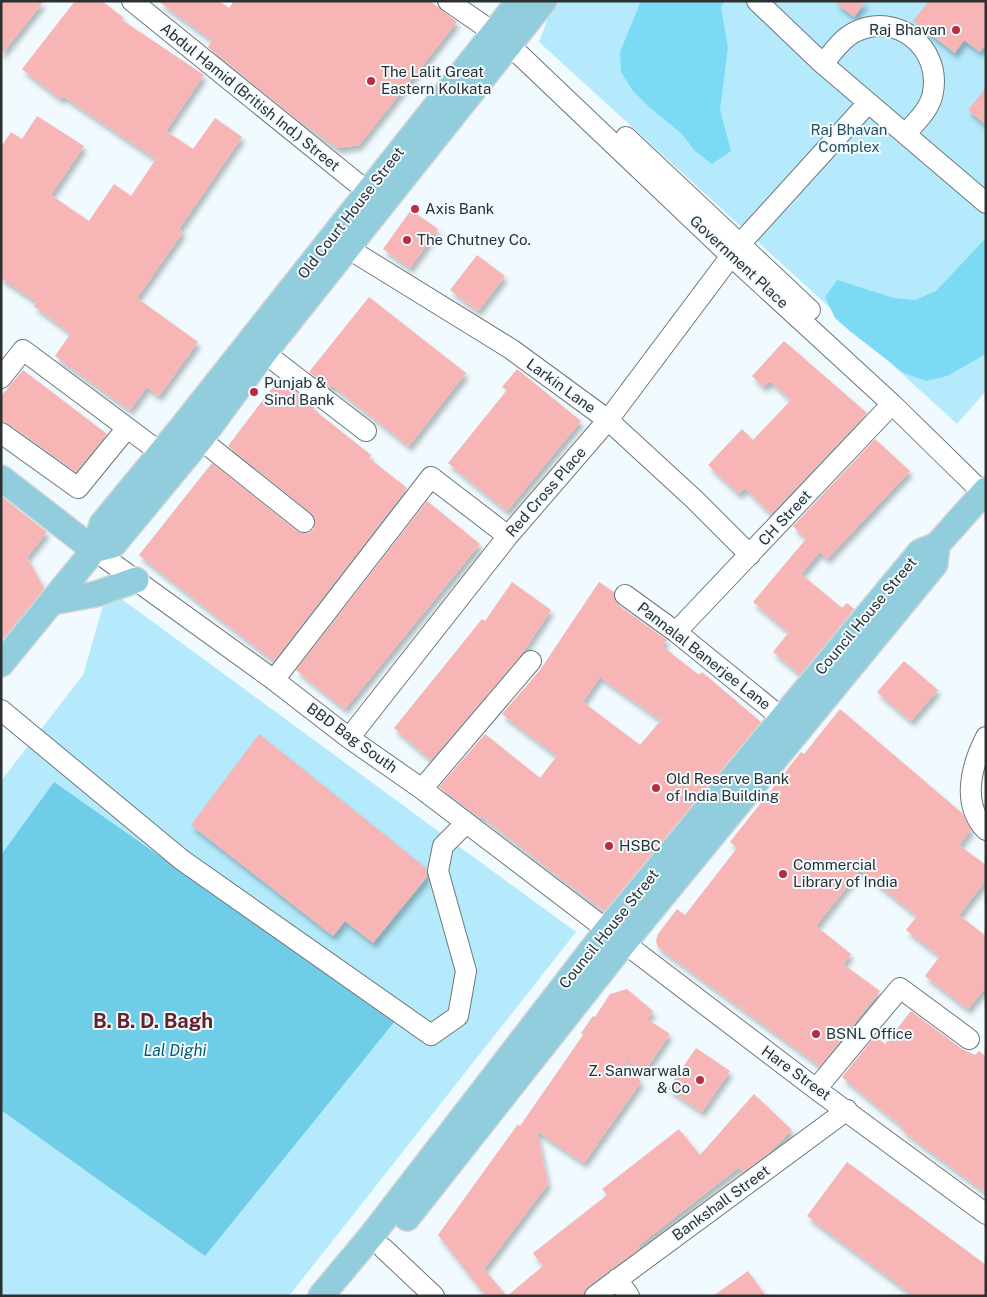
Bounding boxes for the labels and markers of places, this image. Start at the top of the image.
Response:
place label: Raj Bhavan [869,21,946,38]
marker: Raj Bhavan [950,24,962,36]
place label: The Lalit Great Eastern Kolkata [381,63,491,97]
marker: The Lalit Great Eastern Kolkata [365,75,377,87]
place label: Axis Bank [425,200,494,217]
marker: Axis Bank [409,203,421,215]
place label: The Chutney Co. [417,231,531,248]
marker: The Chutney Co. [401,234,413,246]
place label: Punjab & Sind Bank [264,374,335,408]
marker: Punjab & Sind Bank [248,386,260,398]
place label: Old Reserve Bank of India Building [666,770,789,804]
marker: Old Reserve Bank of India Building [650,782,662,794]
place label: HSBC [619,837,661,854]
marker: HSBC [603,840,615,852]
place label: Commercial Library of India [793,856,898,890]
marker: Commercial Library of India [777,868,789,880]
place label: BSNL Office [826,1025,912,1042]
marker: BSNL Office [810,1028,822,1040]
place label: Z. Sanwarwala & Co [588,1062,690,1096]
marker: Z. Sanwarwala & Co [694,1074,706,1086]

